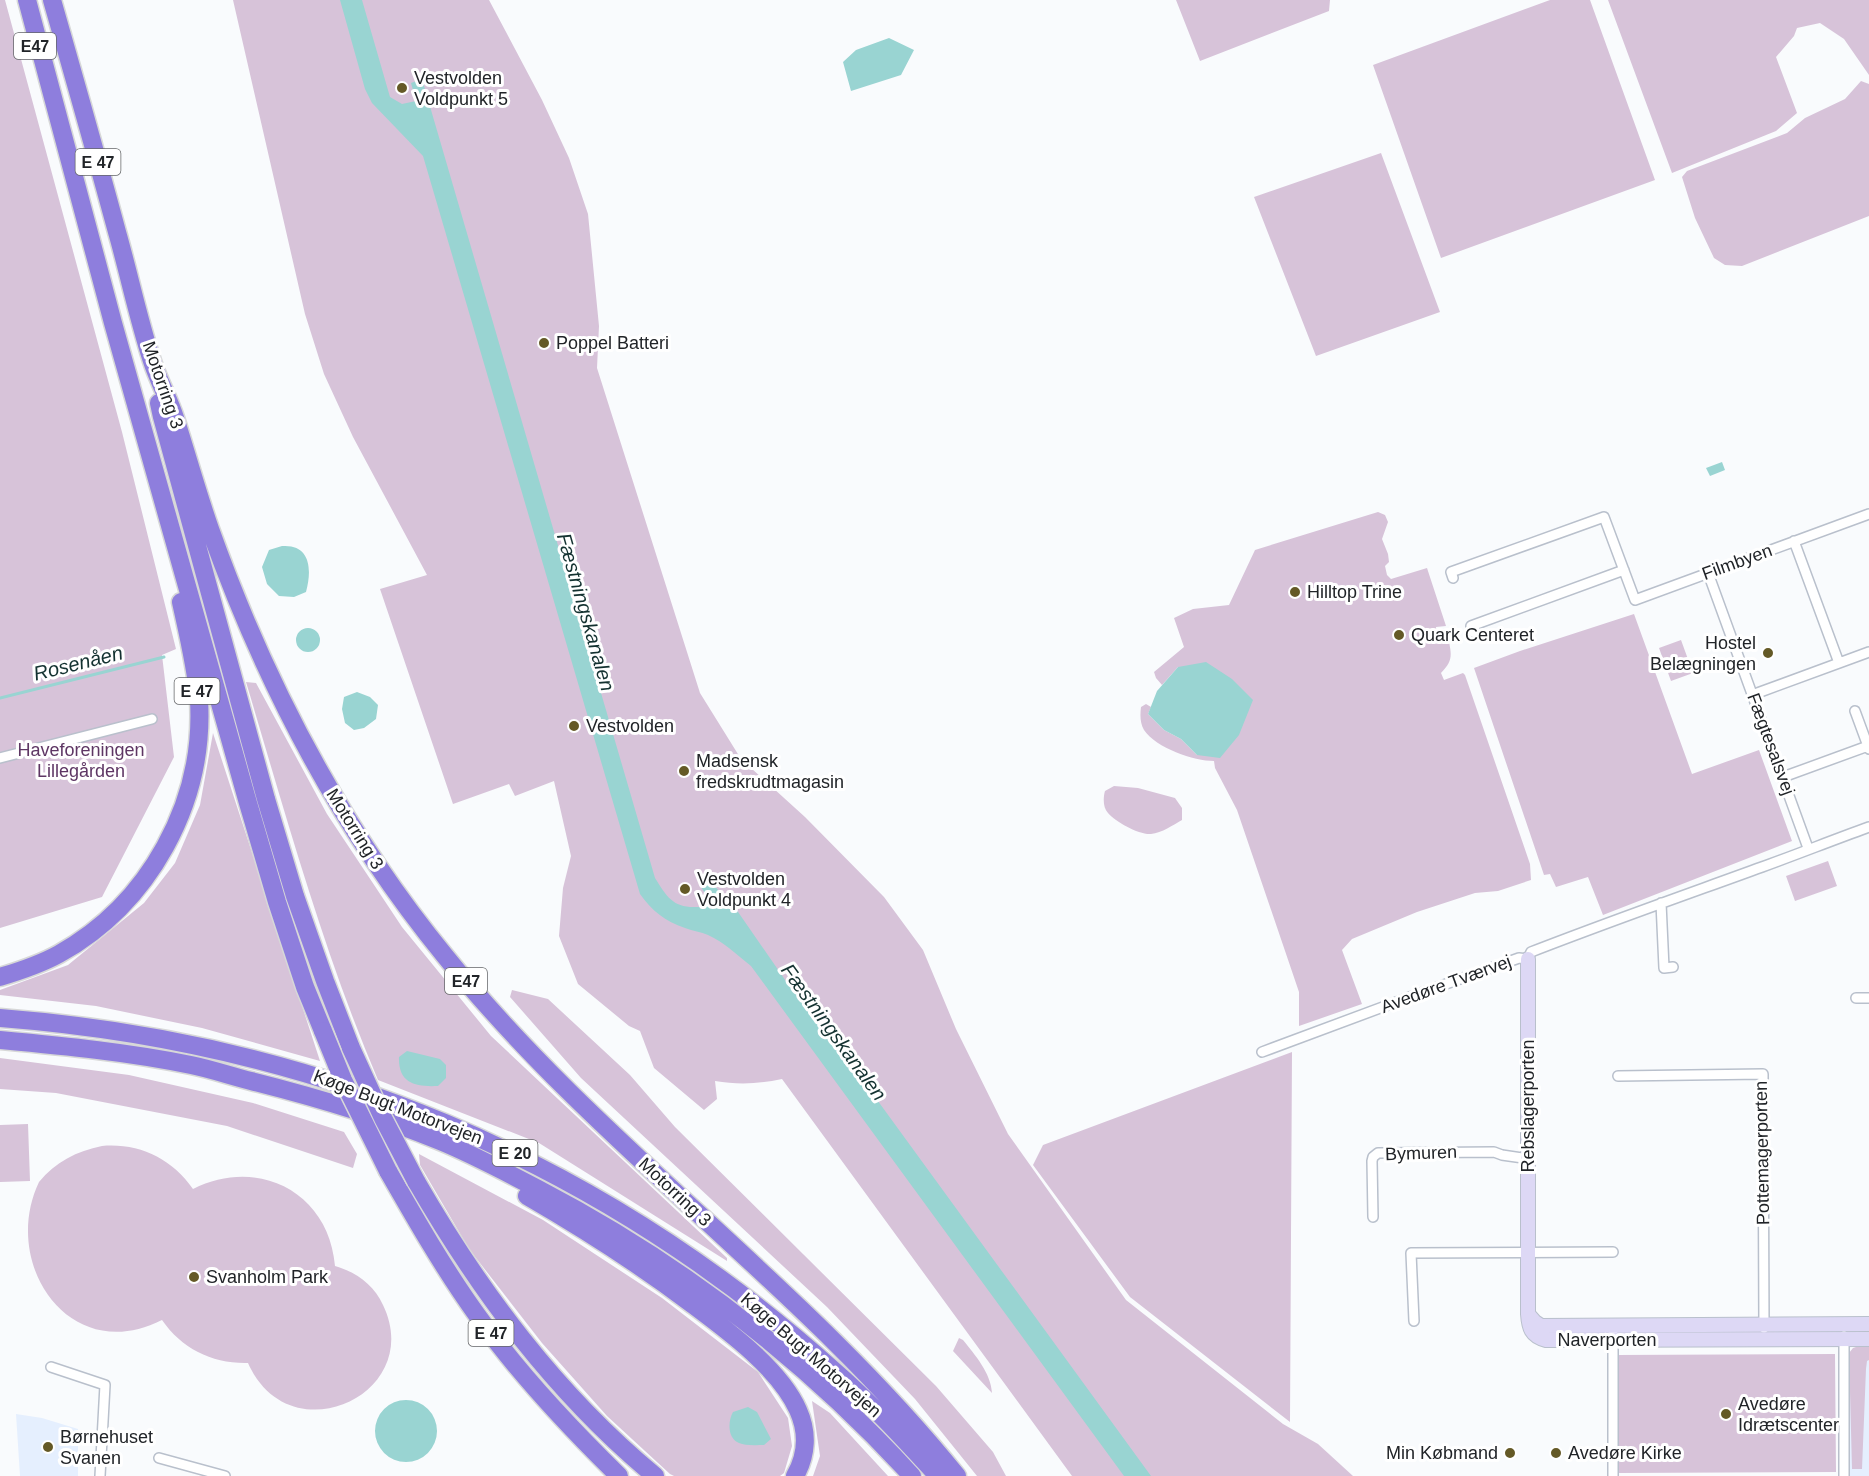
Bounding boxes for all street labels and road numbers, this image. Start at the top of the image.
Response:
road number: E47 [14,33,56,59]
road number: E 47 [76,149,120,175]
street label: Motorring 3 [139,339,187,431]
street label: Filmbyen [1699,540,1775,584]
road number: E 47 [174,678,220,704]
street label: Fægtesalsvej [1743,690,1799,798]
street label: Motorring 3 [322,785,388,873]
street label: Avedøre Tværvej [1378,951,1514,1017]
road number: E47 [445,968,487,994]
street label: Rebslagerporten [1518,1039,1538,1173]
street label: Køge Bugt Motorvejen [311,1066,485,1148]
street label: Pottemagerporten [1751,1081,1773,1225]
road number: E 20 [492,1140,538,1166]
street label: Bymuren [1385,1142,1457,1164]
street label: Motorring 3 [635,1154,715,1230]
street label: Køge Bugt Motorvejen [737,1289,885,1421]
road number: E 47 [468,1320,514,1346]
street label: Naverporten [1557,1330,1657,1350]

